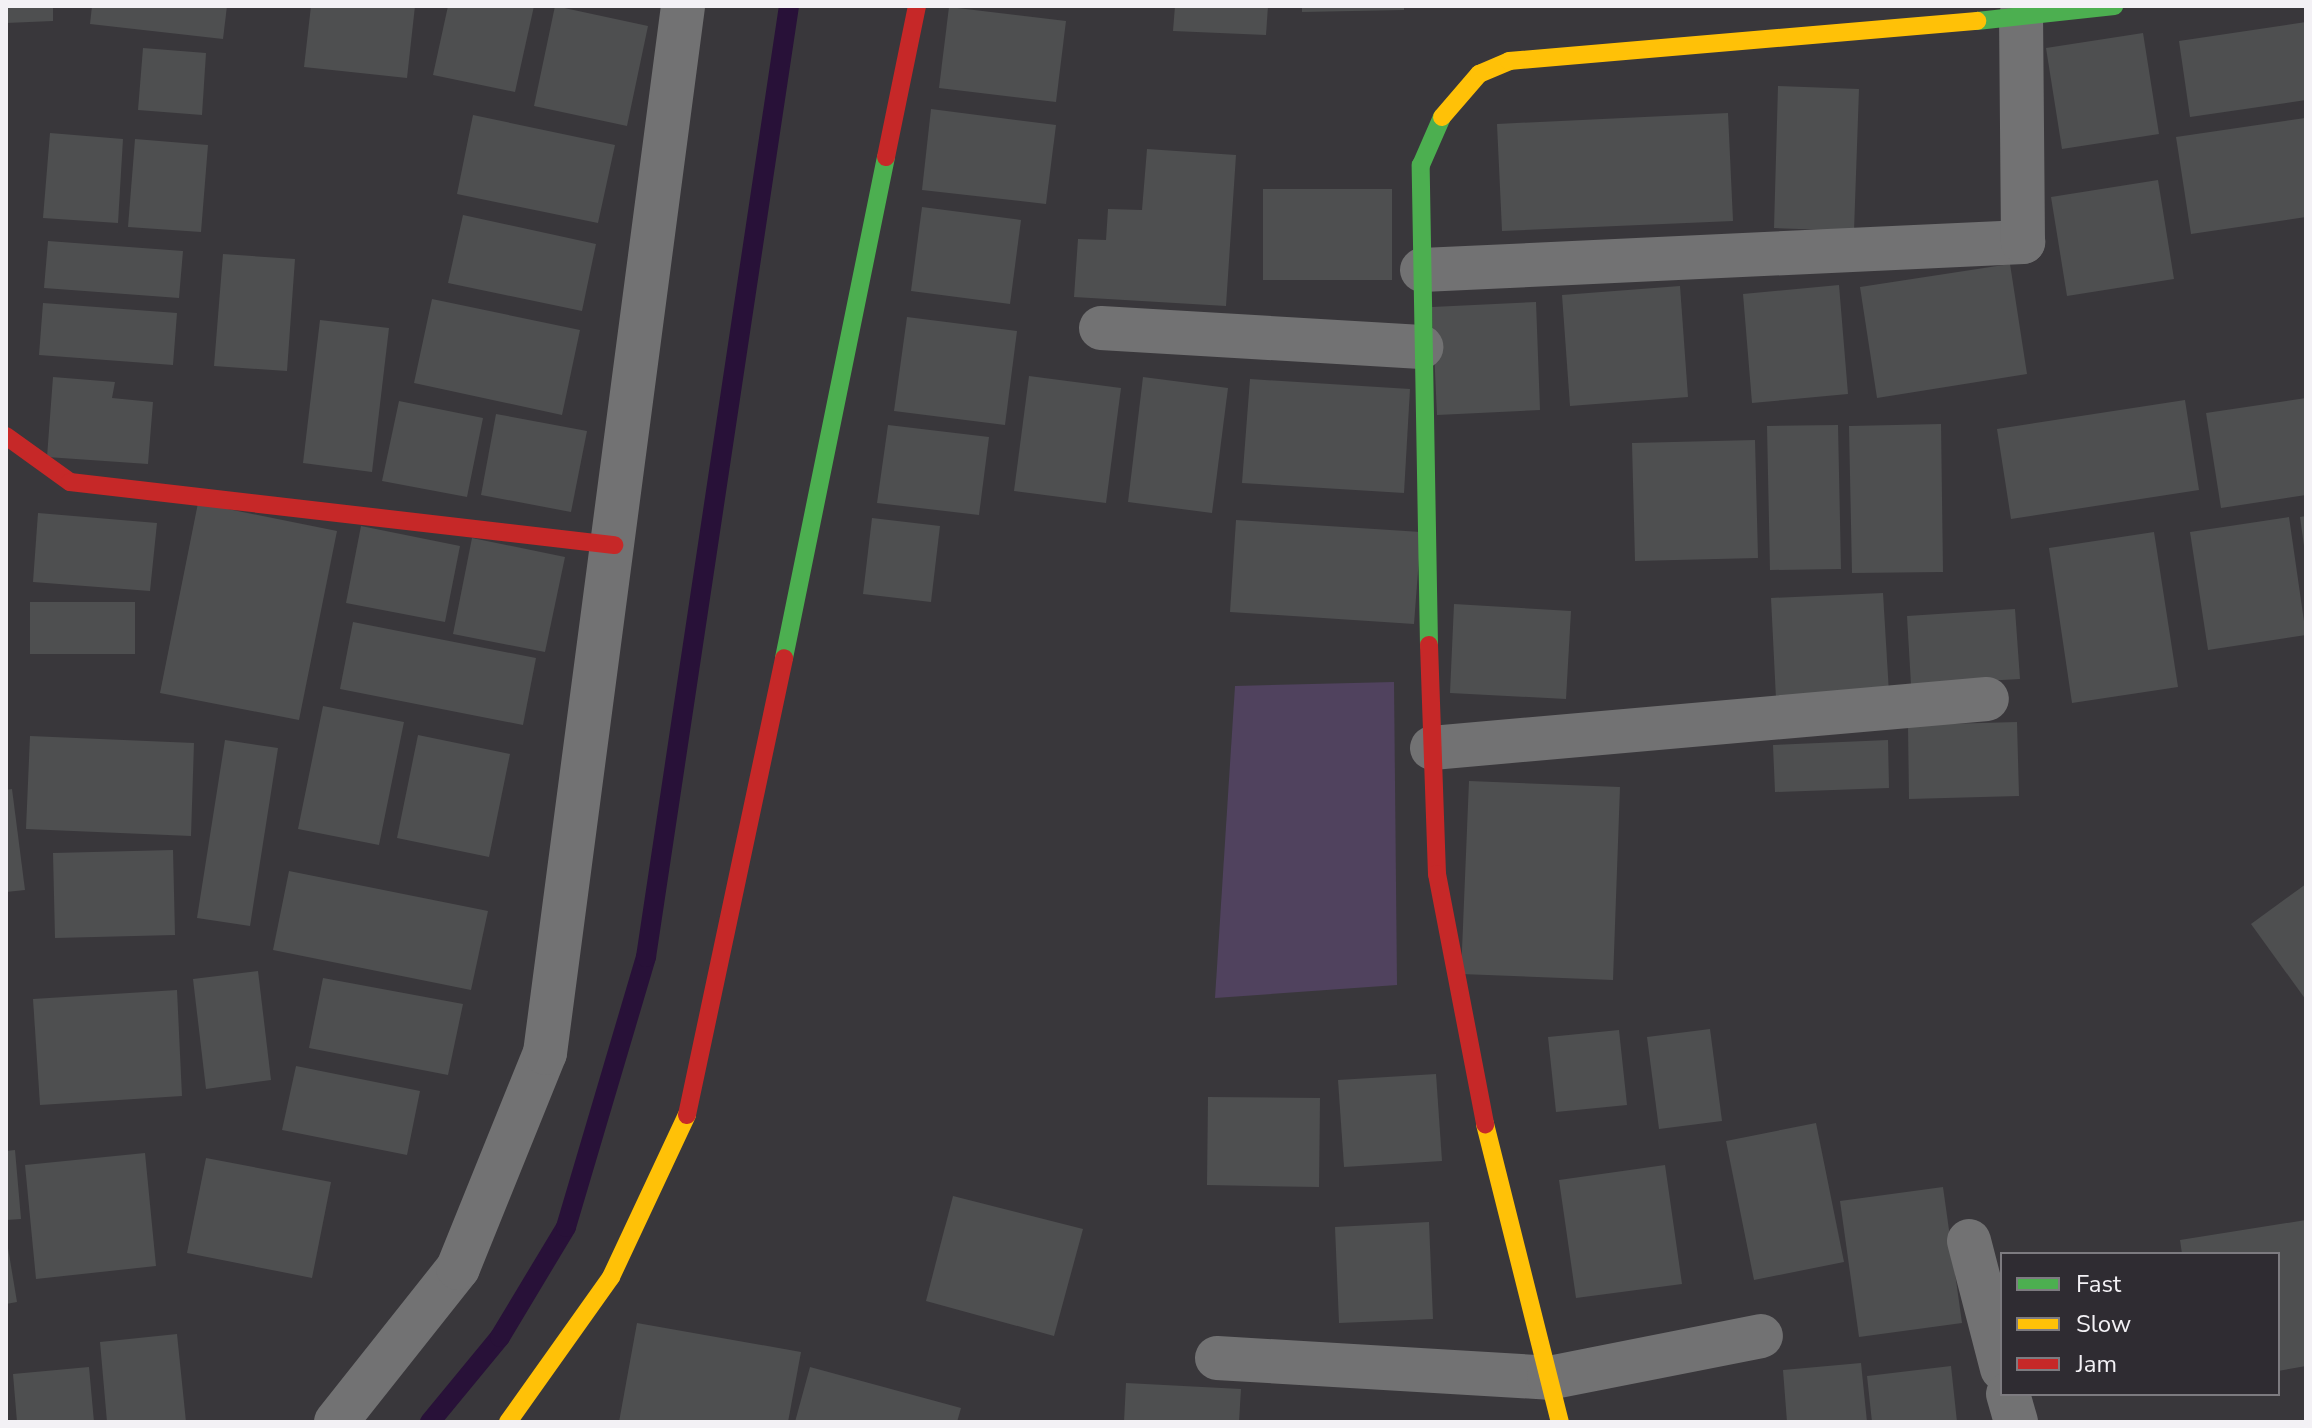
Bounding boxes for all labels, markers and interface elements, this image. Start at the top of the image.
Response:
legend [2000,1252,2280,1396]
text: Fast [2076,1268,2121,1300]
text: Slow [2076,1308,2131,1340]
text: Jam [2076,1348,2117,1380]

